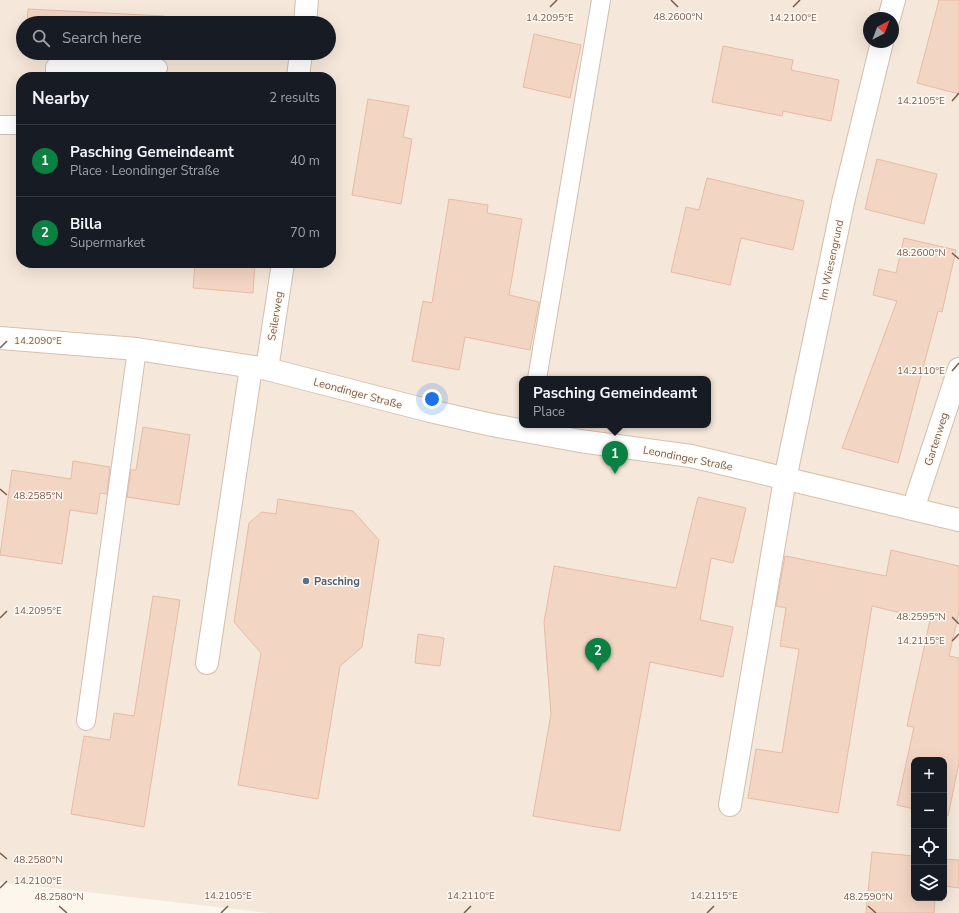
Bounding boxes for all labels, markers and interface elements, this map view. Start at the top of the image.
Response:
text: 48.2600°N [653,10,703,24]
text: 14.2095°E [526,11,574,25]
text: 14.2100°E [769,11,817,25]
north arrow [863,12,899,48]
search box [16,16,336,60]
icon: search [30,27,52,49]
text: Search here [62,28,142,48]
text: Nearby [32,87,89,110]
text: 2 results [269,89,320,107]
text: 14.2105°E [897,94,945,108]
text: Pasching Gemeindeamt [70,142,234,162]
text: 1 [41,152,49,170]
text: 40 m [290,152,320,170]
text: Place · Leondinger Straße [70,162,219,180]
text: Billa [70,214,102,234]
street label: Im Wiesengrund [816,218,847,302]
text: 2 [41,224,49,242]
text: 70 m [290,224,320,242]
text: Supermarket [70,234,145,252]
text: 48.2600°N [896,246,946,260]
street label: Seilerweg [264,290,287,342]
text: 14.2090°E [14,334,62,348]
text: 14.2110°E [897,364,945,378]
street label: Leondinger Straße [312,374,404,413]
popup [519,376,711,428]
text: Pasching Gemeindeamt [533,383,697,403]
your location [422,389,442,409]
text: Place [533,403,565,421]
street label: Gartenweg [921,411,952,468]
pin: 1 [602,441,628,474]
street label: Leondinger Straße [642,442,734,475]
text: 48.2585°N [13,489,63,503]
place label: Pasching [314,574,360,589]
marker: Pasching [301,576,311,586]
text: 14.2095°E [14,604,62,618]
text: 48.2595°N [896,610,946,624]
text: 14.2115°E [897,634,945,648]
pin: 2 [585,638,611,671]
map controls [911,757,947,901]
button: + [911,757,947,793]
button: − [911,793,947,829]
button: locate [911,829,947,865]
text: 48.2580°N [13,853,63,867]
button: layers [911,865,947,901]
text: 14.2100°E [14,874,62,888]
text: 14.2105°E [204,889,252,903]
text: 14.2110°E [447,889,495,903]
text: 14.2115°E [690,889,738,903]
text: 48.2580°N [34,890,84,904]
text: 48.2590°N [843,890,893,904]

